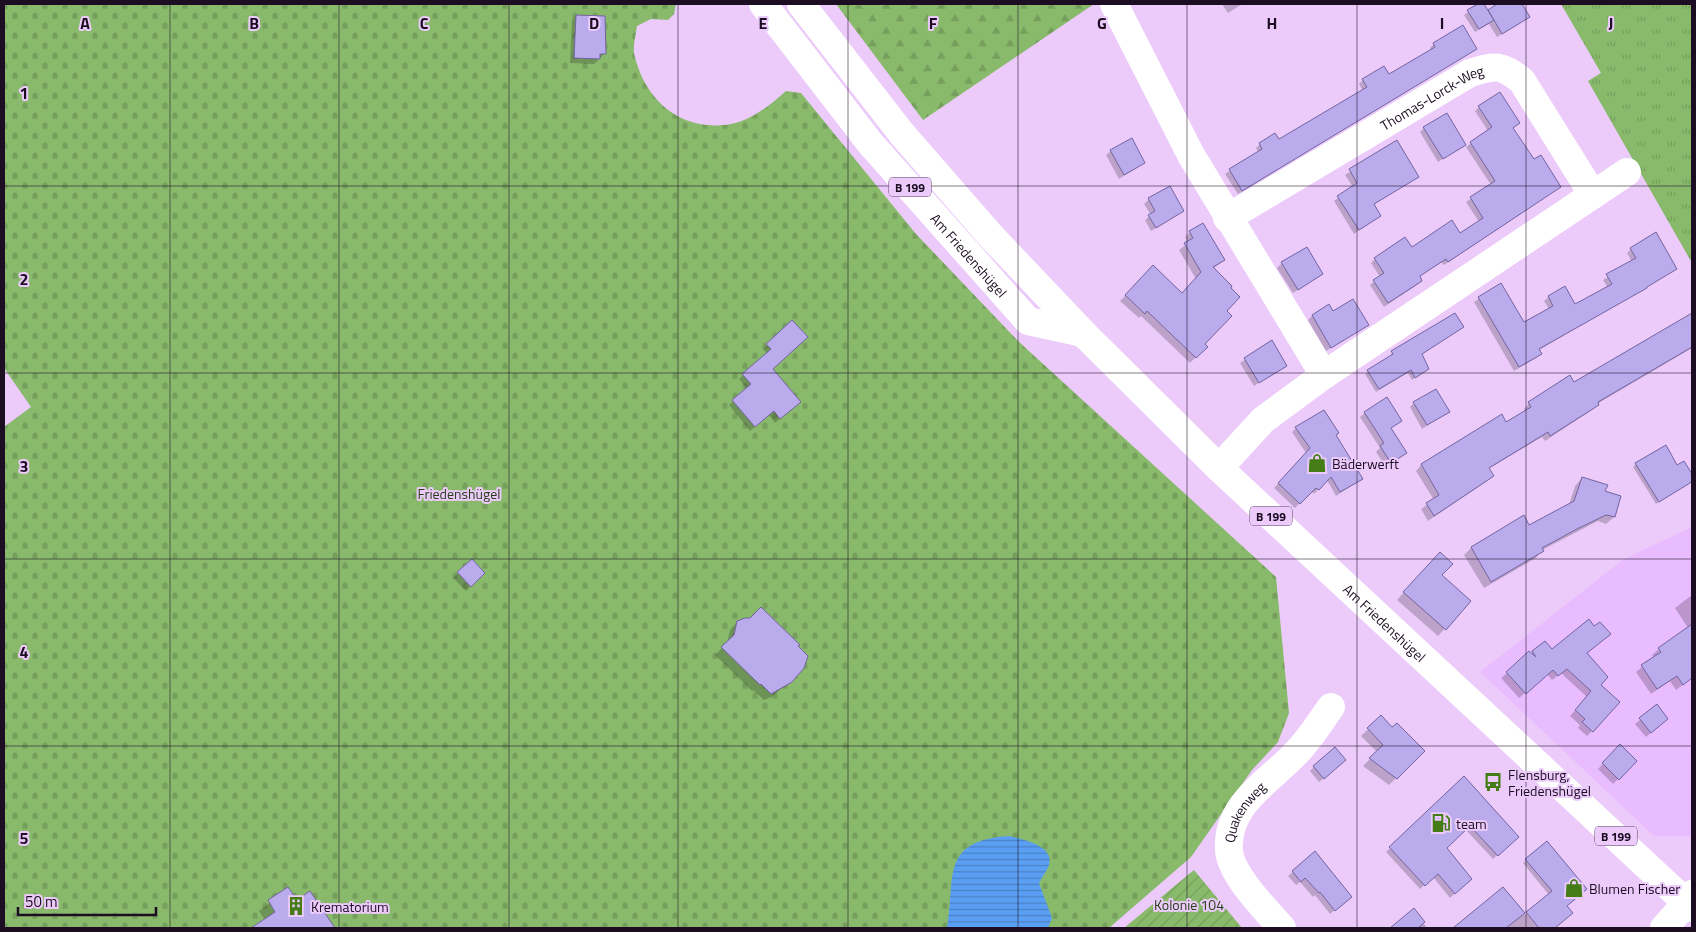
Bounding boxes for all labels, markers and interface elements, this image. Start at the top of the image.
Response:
text: A [80,11,90,35]
text: B [249,11,259,35]
text: C [420,11,429,35]
text: D [589,11,599,35]
text: E [759,11,768,35]
text: F [929,11,938,35]
text: G [1097,11,1107,35]
text: H [1267,11,1277,35]
text: I [1440,11,1444,35]
text: J [1609,11,1613,35]
street label: Thomas-Lorck-Weg [1376,59,1486,135]
text: 1 [20,81,28,105]
road number: B 199 [889,178,931,196]
street label: Am Friedenshügel [926,208,1012,302]
text: 2 [20,267,28,291]
shop icon: Bäderwerft [1306,452,1328,474]
place label: Bäderwerft [1332,453,1399,474]
text: 3 [20,454,28,478]
park label: Friedenshügel [417,483,501,504]
road number: B 199 [1250,506,1292,526]
street label: Am Friedenshügel [1339,579,1431,666]
text: 4 [20,640,29,664]
place label: Flensburg, Friedenshügel [1508,764,1591,801]
bus stop icon: Flensburg, Friedenshügel [1482,771,1504,793]
street label: Quakenweg [1218,776,1270,844]
fuel station icon: team [1430,812,1452,834]
place label: team [1456,813,1487,834]
text: 5 [20,826,29,850]
road number: B 199 [1595,826,1637,846]
shop icon: Blumen Fischer [1563,877,1585,899]
place label: Blumen Fischer [1589,878,1680,899]
scale bar [18,884,155,916]
text: 50 m [25,890,58,913]
park label: Kolonie 104 [1154,894,1224,915]
building icon: Krematorium [285,895,307,917]
place label: Krematorium [311,896,389,917]

